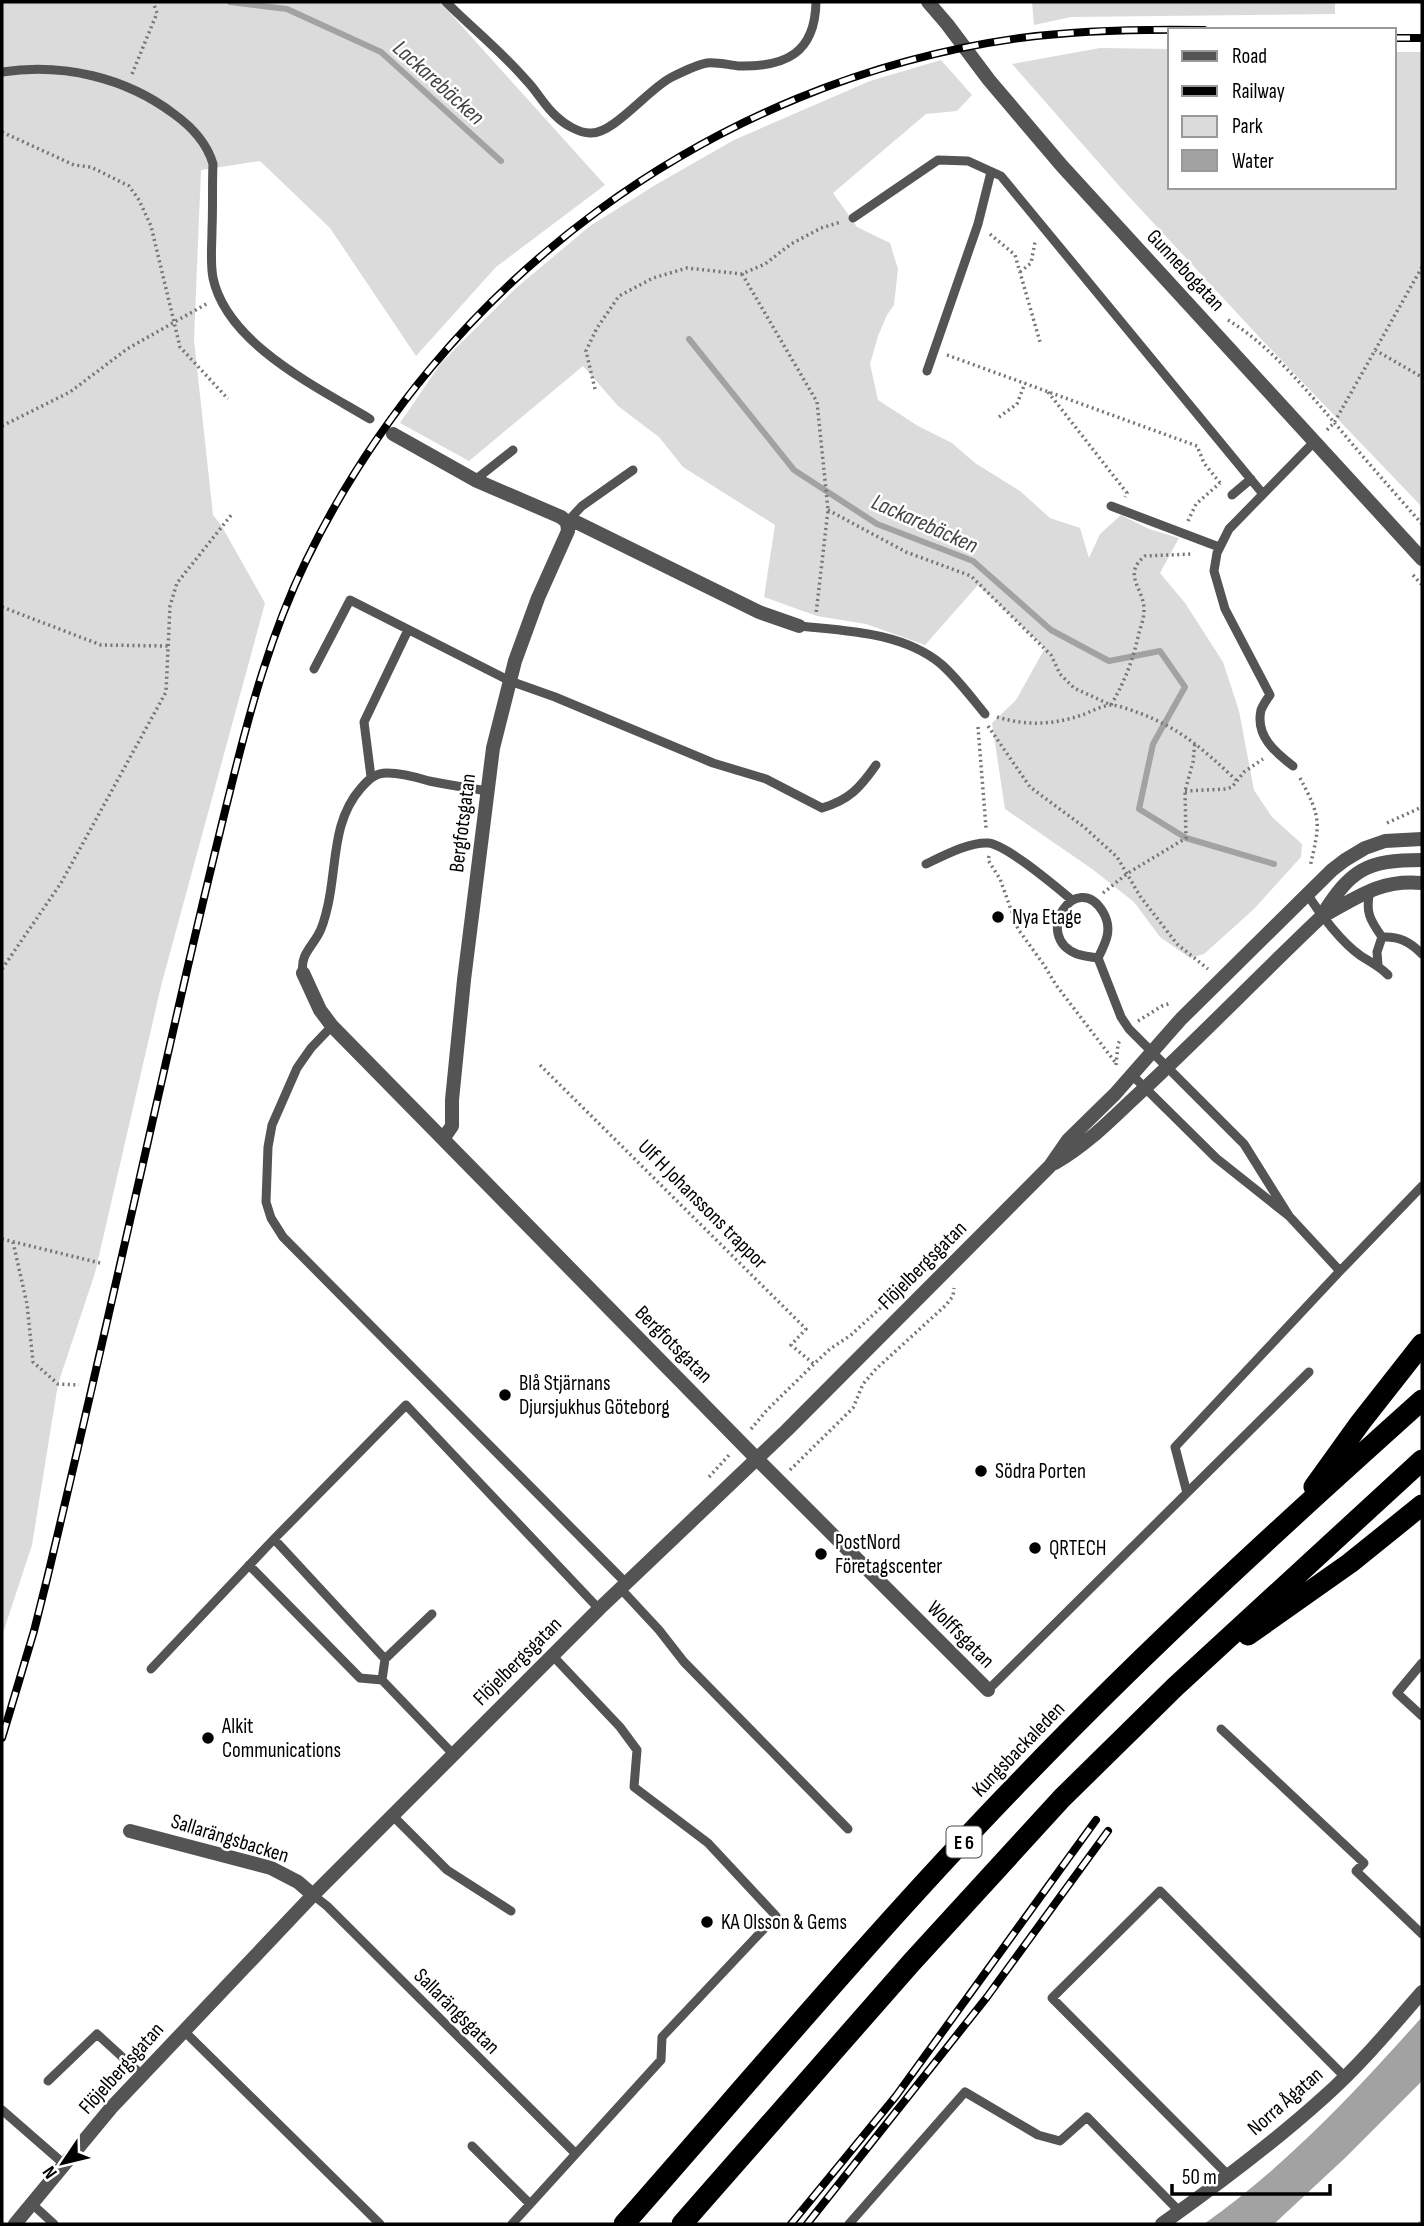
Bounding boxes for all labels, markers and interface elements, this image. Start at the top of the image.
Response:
legend [1168,28,1396,189]
water label: Lackarebäcken [387,34,490,131]
text: Road [1232,44,1267,69]
text: Railway [1232,79,1285,104]
text: Park [1232,114,1263,139]
text: Water [1232,149,1274,174]
street label: Gunnebogatan [1141,224,1230,316]
water label: Lackarebäcken [867,488,982,560]
street label: Bergfotsgatan [444,772,481,874]
place label: Nya Etage [1012,905,1082,930]
marker: Nya Etage [990,909,1006,925]
street label: Ulf H Johanssons trappor [633,1135,772,1274]
street label: Flöjelbergsgatan [873,1216,972,1315]
street label: Bergfotsgatan [630,1300,718,1388]
place label: Blå Stjärnans Djursjukhus Göteborg [519,1371,670,1420]
marker: Blå Stjärnans Djursjukhus Göteborg [497,1387,513,1403]
place label: Södra Porten [995,1459,1086,1484]
marker: Södra Porten [973,1463,989,1479]
place label: PostNord Företagscenter [835,1530,942,1579]
place label: QRTECH [1049,1536,1107,1561]
marker: QRTECH [1027,1540,1043,1556]
marker: PostNord Företagscenter [813,1546,829,1562]
street label: Wolffsgatan [922,1595,1000,1673]
street label: Flöjelbergsgatan [468,1612,567,1711]
street label: Kungsbackaleden [967,1697,1070,1802]
place label: Alkit Communications [221,1714,341,1763]
marker: Alkit Communications [200,1730,216,1746]
street label: Sallarängsbacken [168,1809,292,1868]
road number: E 6 [946,1826,982,1858]
place label: KA Olsson & Gems [721,1910,847,1935]
marker: KA Olsson & Gems [699,1914,715,1930]
street label: Sallarängsgatan [409,1963,505,2059]
street label: Flöjelbergsgatan [74,2017,169,2119]
street label: Norra Ågatan [1243,2062,1328,2141]
north arrow [28,2128,98,2198]
scale bar [1172,2152,1330,2196]
text: N [38,2161,63,2183]
text: 50 m [1182,2165,1217,2190]

